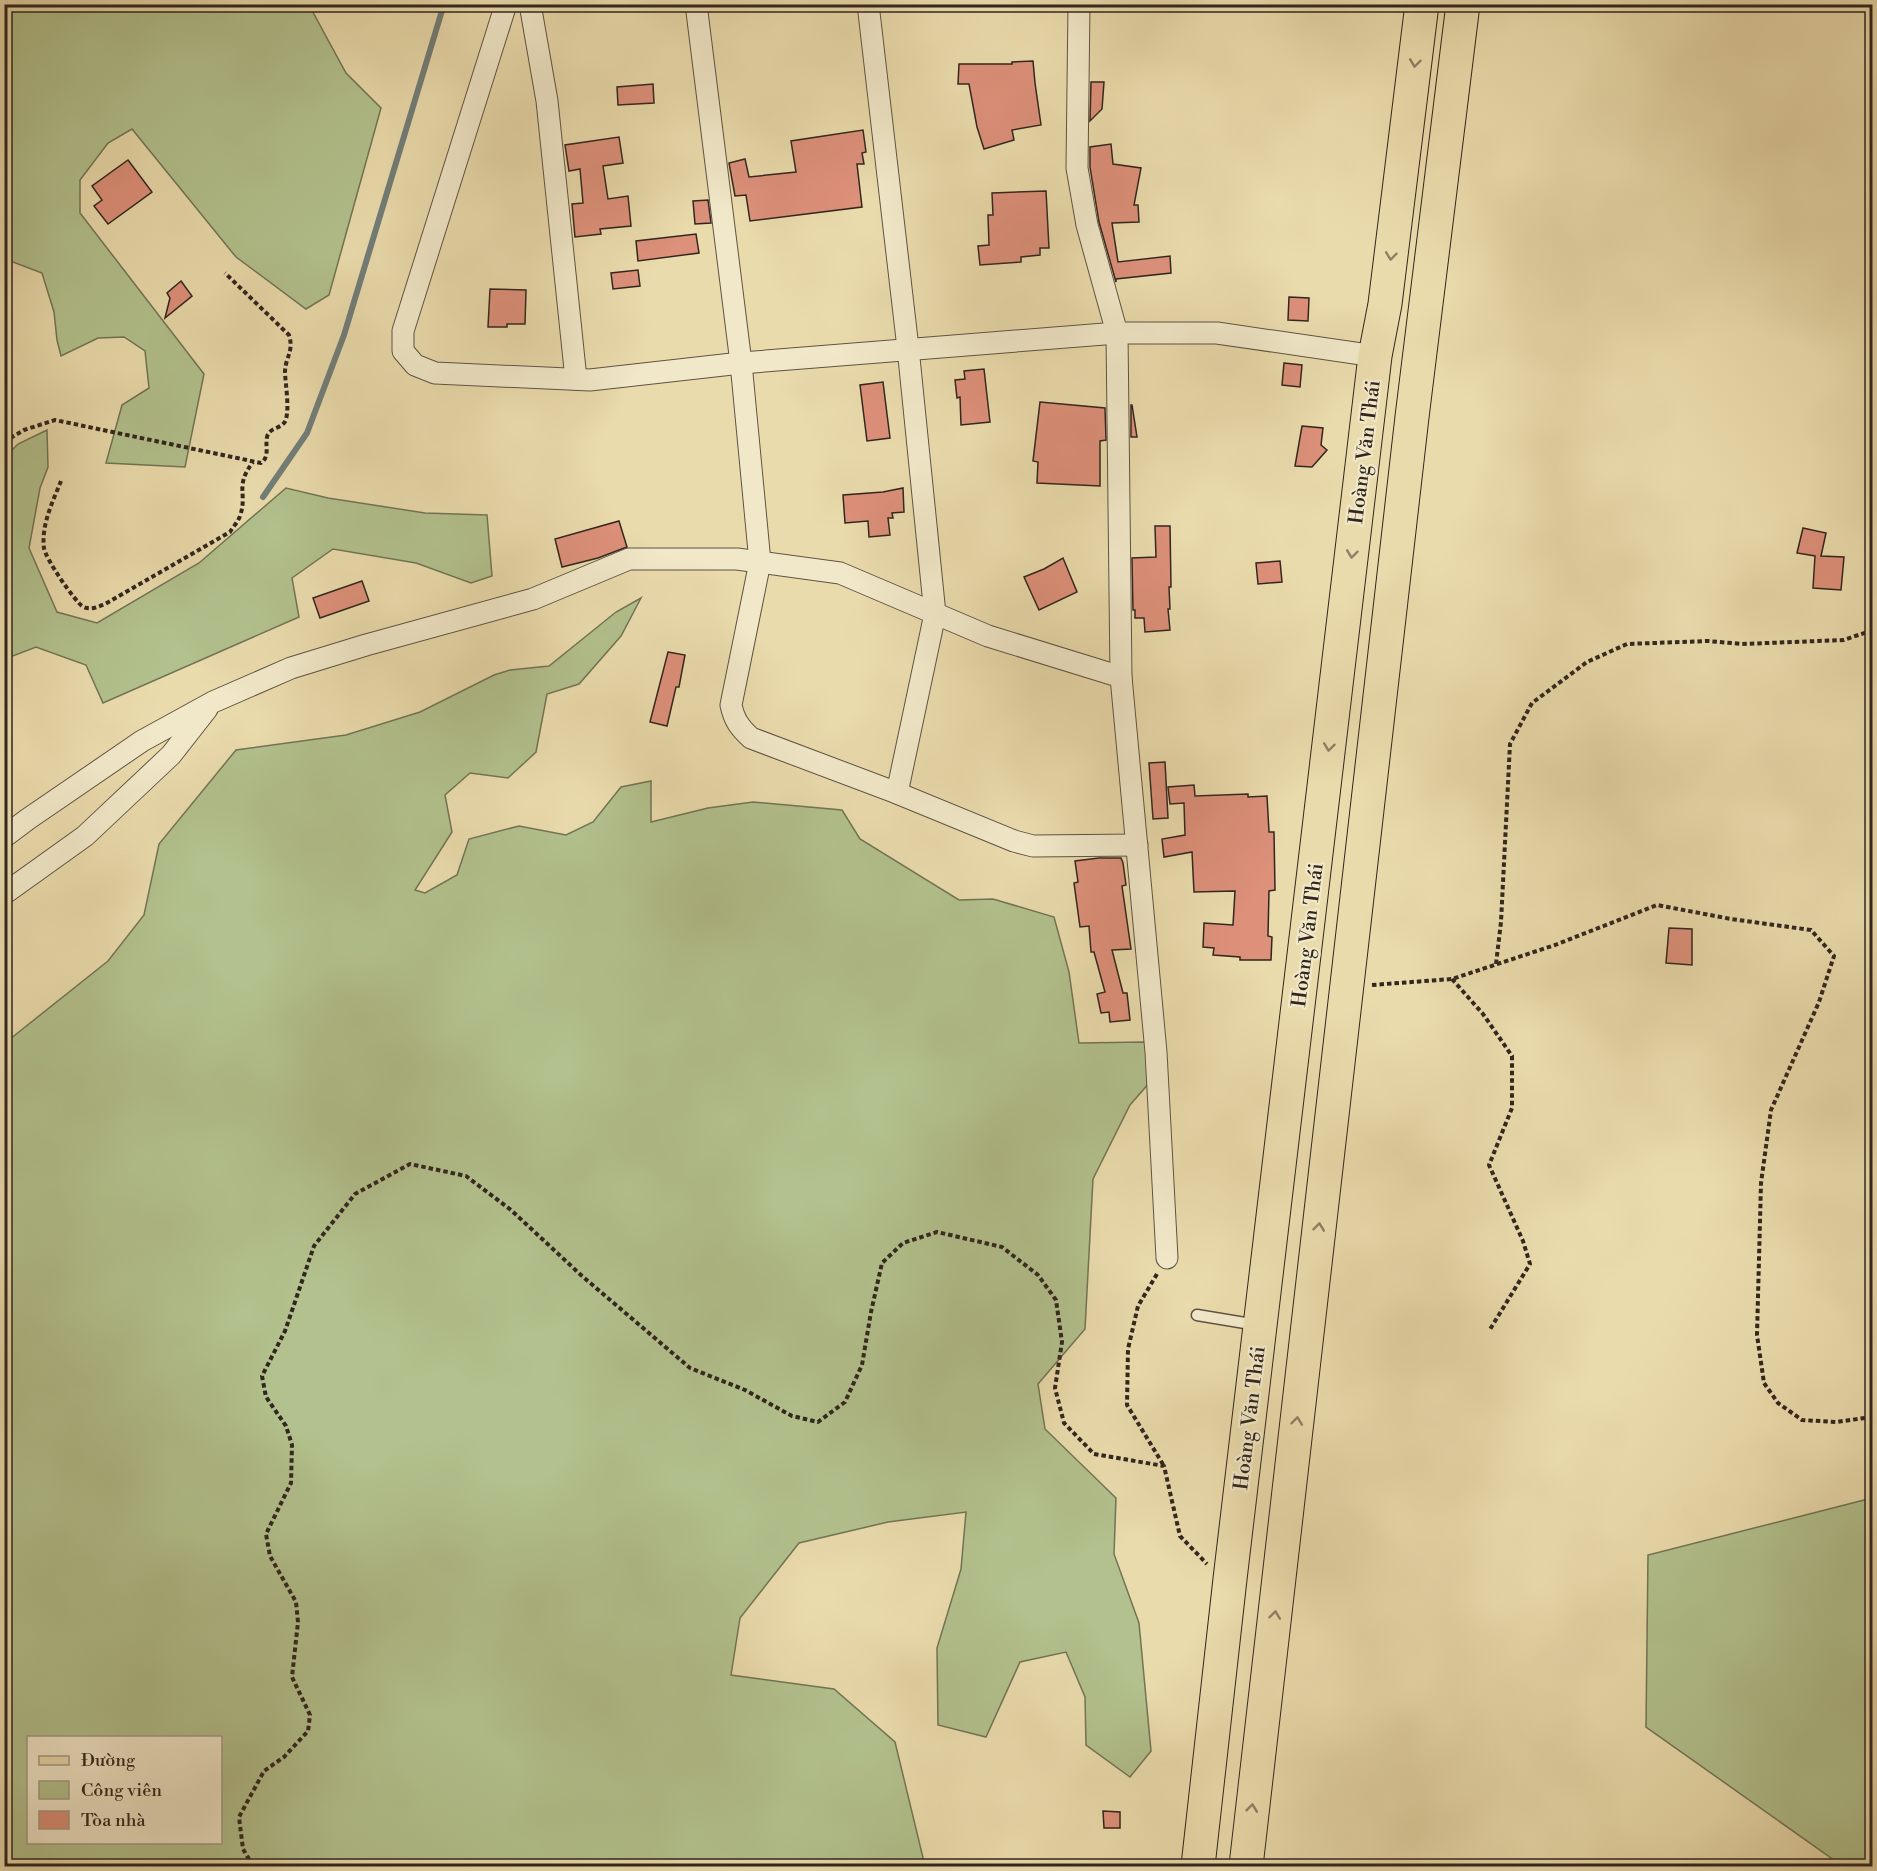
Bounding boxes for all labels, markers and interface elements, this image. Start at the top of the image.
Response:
one-way arrow [1409,58,1421,67]
one-way arrow [1385,251,1397,261]
street label: Hoàng Văn Thái [1344,378,1387,526]
one-way arrow [1347,549,1359,558]
one-way arrow [1323,743,1336,752]
street label: Hoàng Văn Thái [1287,861,1330,1009]
one-way arrow [1312,1223,1325,1232]
street label: Hoàng Văn Thái [1229,1344,1272,1492]
one-way arrow [1290,1416,1303,1426]
one-way arrow [1268,1610,1281,1619]
legend [27,1736,222,1844]
text: Đường [81,1749,136,1772]
text: Công viên [81,1779,162,1802]
one-way arrow [1246,1804,1258,1813]
text: Tòa nhà [81,1809,146,1832]

